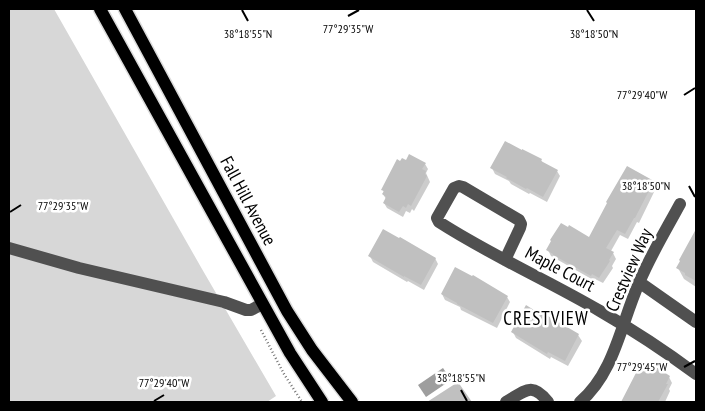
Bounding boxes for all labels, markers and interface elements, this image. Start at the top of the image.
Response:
text: 77°29'35"W [323,21,373,36]
text: 38°18'55"N [224,26,272,41]
text: 38°18'50"N [570,26,618,41]
text: 77°29'40"W [617,87,667,102]
street label: Fall Hill Avenue [215,152,282,249]
text: 38°18'50"N [622,178,670,193]
text: 77°29'35"W [38,198,88,213]
street label: Crestview Way [600,224,657,315]
street label: Maple Court [521,241,599,296]
district label: CRESTVIEW [503,306,589,330]
text: 77°29'45"W [617,359,667,374]
text: 38°18'55"N [437,370,485,385]
text: 77°29'40"W [139,375,189,390]

